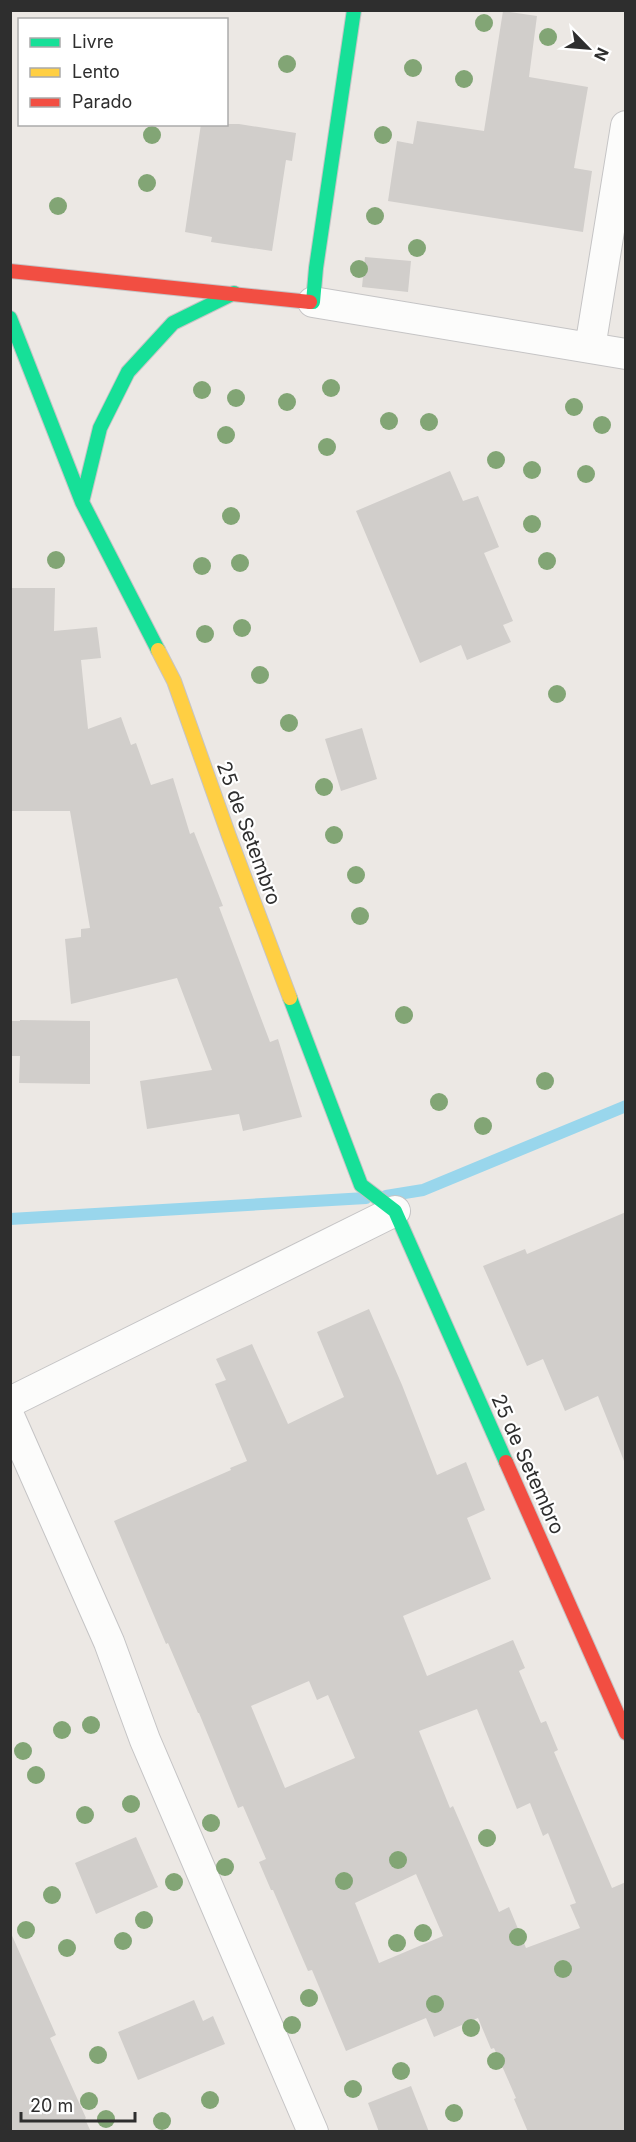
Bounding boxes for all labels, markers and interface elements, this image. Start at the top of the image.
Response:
legend [18,18,228,126]
north arrow [558,18,618,78]
text: Livre [72,31,114,52]
text: N [590,45,613,64]
text: Lento [72,61,120,82]
text: Parado [72,91,132,112]
street label: 25 de Setembro [212,758,286,908]
street label: 25 de Setembro [486,1390,570,1538]
scale bar [21,2085,135,2123]
text: 20 m [30,2095,73,2116]

